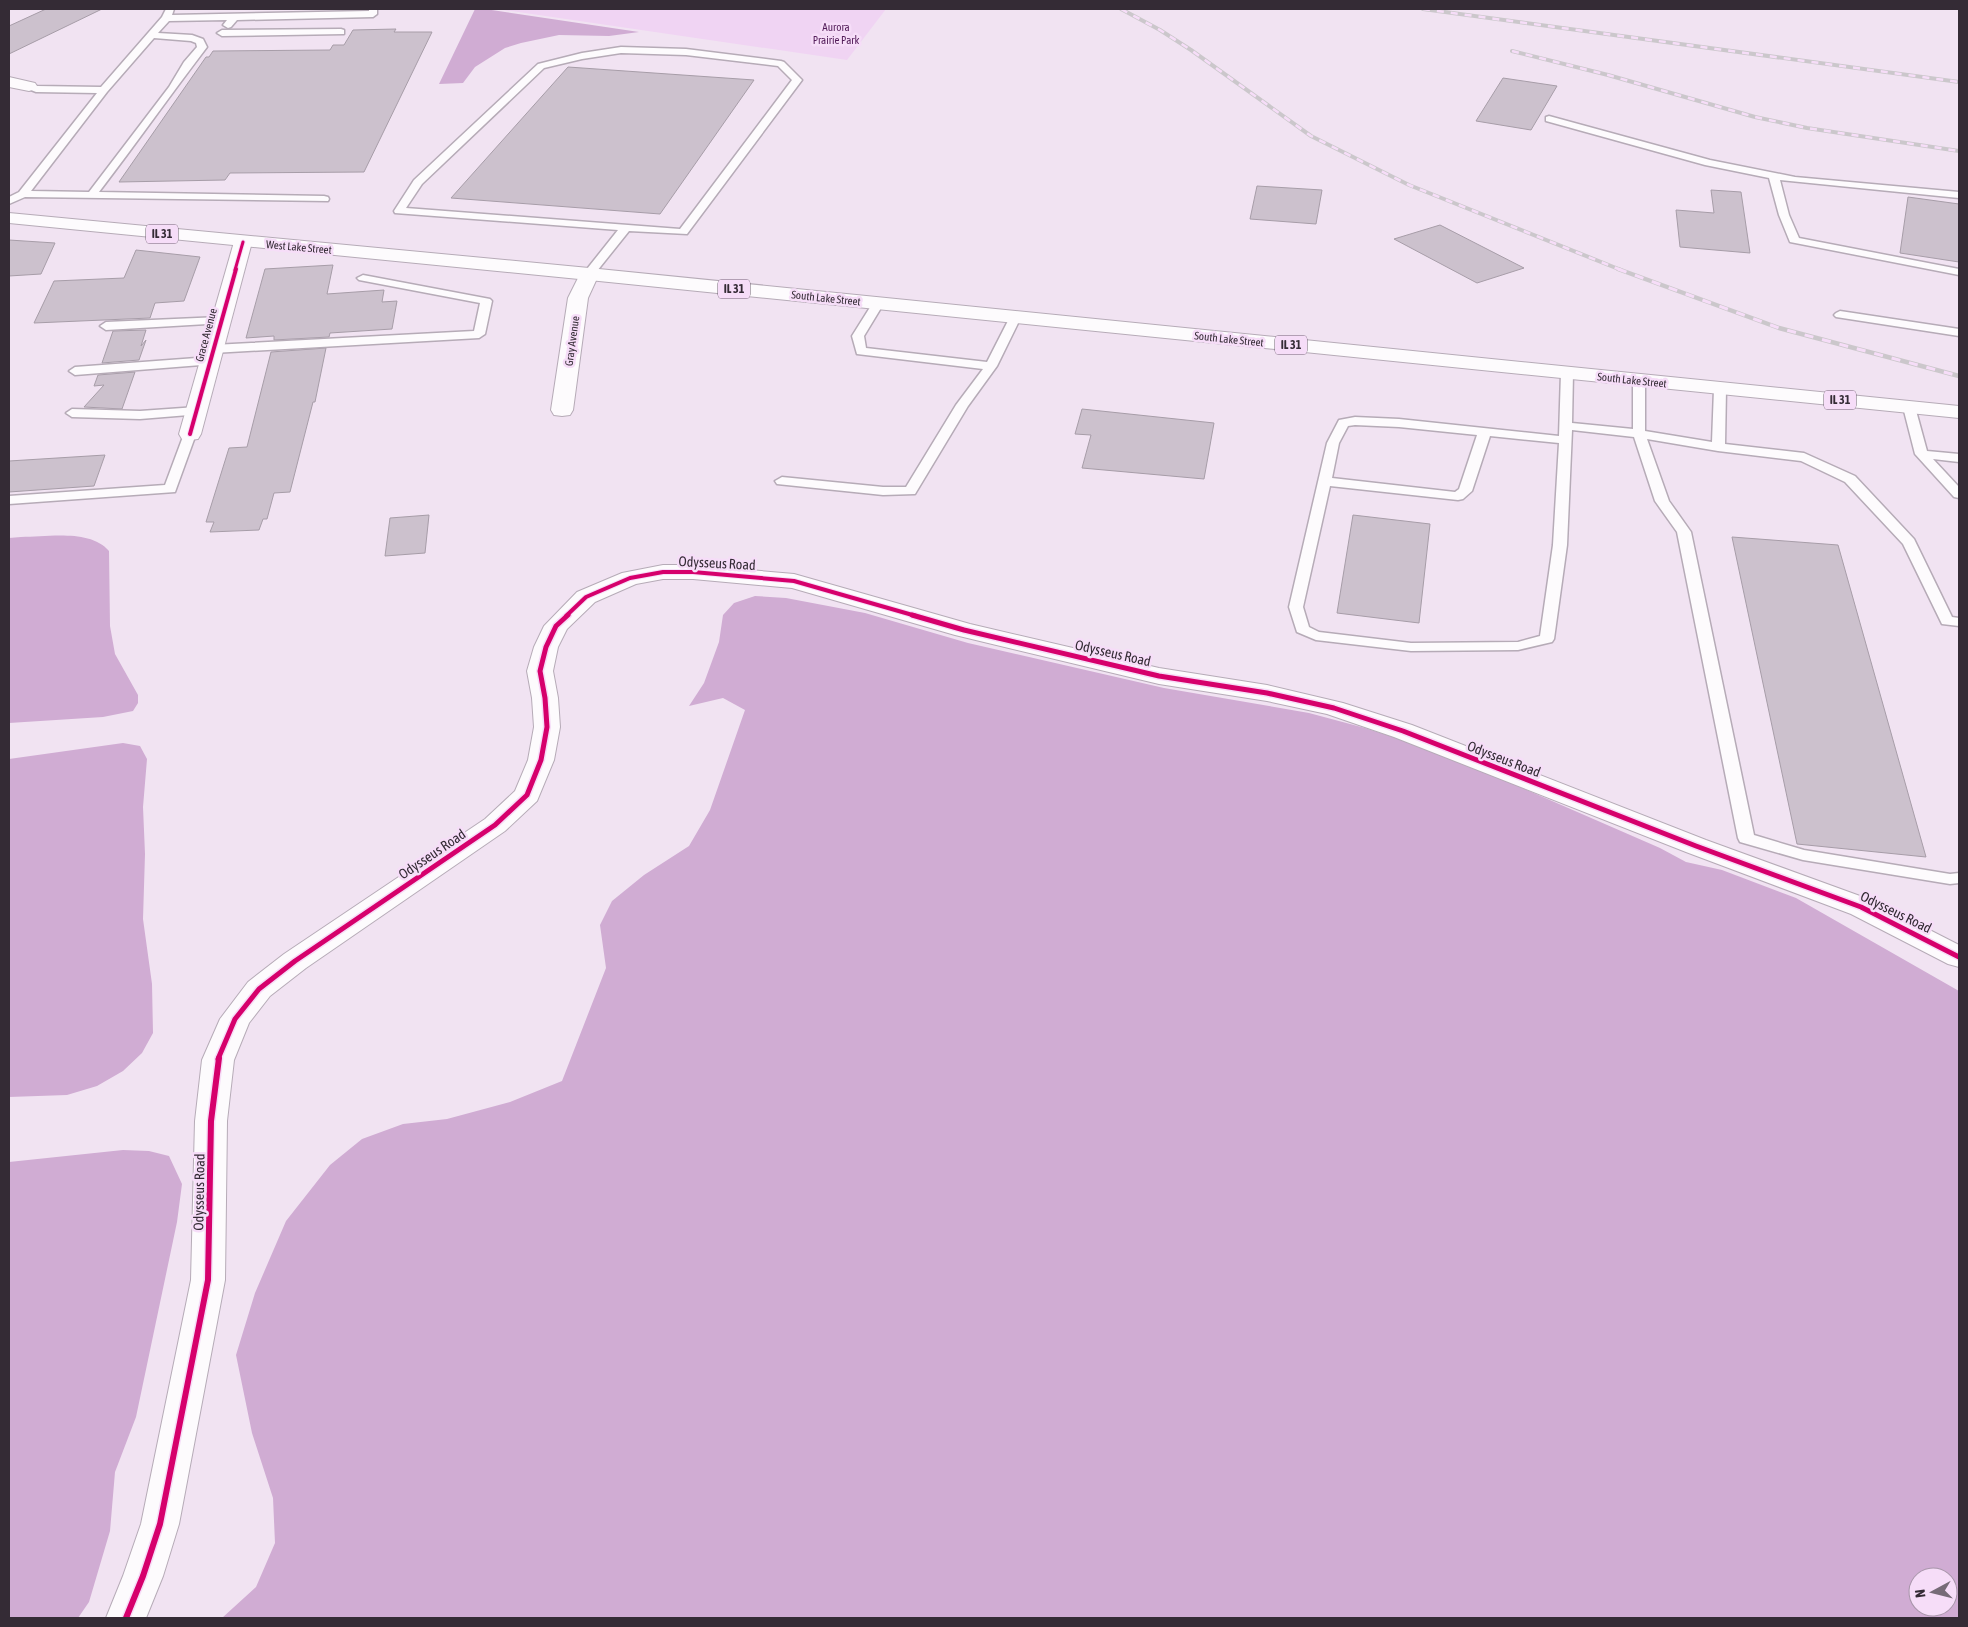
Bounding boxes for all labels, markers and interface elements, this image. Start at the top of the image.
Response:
park label: Aurora Prairie Park [813,21,860,46]
road number: IL 31 [146,224,178,243]
street label: West Lake Street [266,238,332,256]
road number: IL 31 [718,280,750,298]
street label: South Lake Street [791,288,861,308]
street label: Grace Avenue [193,307,219,363]
street label: Gray Avenue [563,315,581,367]
street label: South Lake Street [1194,329,1264,349]
road number: IL 31 [1275,336,1307,354]
street label: South Lake Street [1597,370,1667,390]
road number: IL 31 [1824,390,1856,410]
street label: Odysseus Road [678,553,756,573]
street label: Odysseus Road [1074,637,1152,669]
street label: Odysseus Road [1465,738,1543,780]
street label: Odysseus Road [396,826,468,882]
street label: Odysseus Road [1858,888,1934,936]
street label: Odysseus Road [190,1153,208,1231]
north arrow [1908,1567,1958,1617]
text: N [1912,1589,1929,1599]

